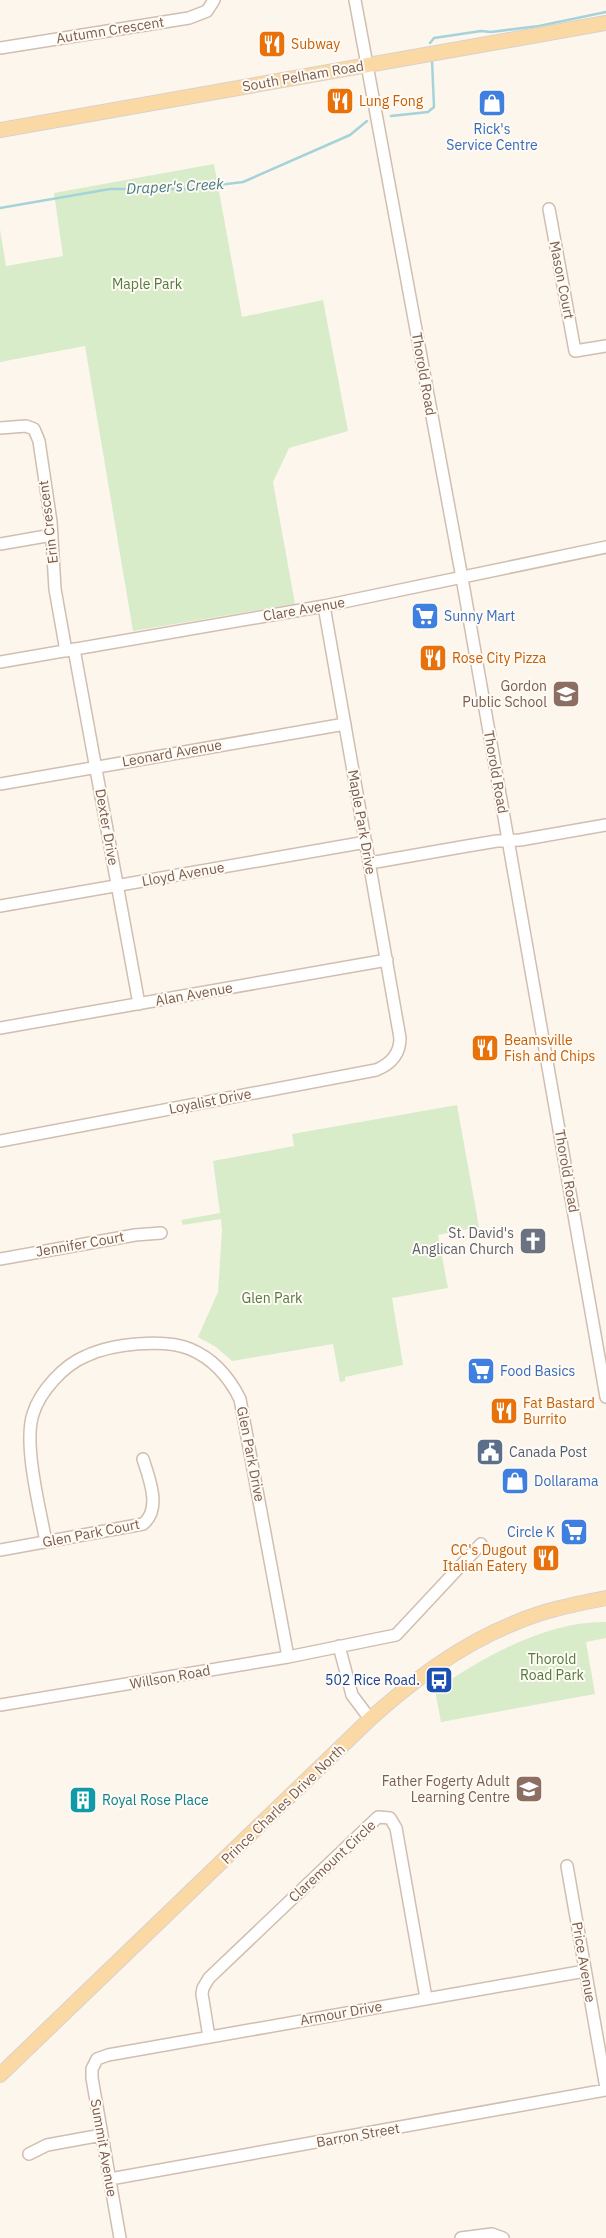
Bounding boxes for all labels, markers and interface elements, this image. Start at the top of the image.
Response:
street label: Autumn Crescent [55,13,165,47]
restaurant icon: Subway [257,29,287,59]
place label: Subway [291,35,340,53]
street label: South Pelham Road [241,56,365,96]
restaurant icon: Lung Fong [325,86,355,116]
shop icon: Rick's Service Centre [477,88,507,118]
place label: Lung Fong [359,92,424,110]
place label: Rick's Service Centre [446,120,538,154]
water label: Draper's Creek [126,174,224,198]
street label: Mason Court [546,239,578,321]
park label: Maple Park [112,275,183,293]
street label: Thorold Road [408,331,440,417]
street label: Erin Crescent [34,479,62,565]
street label: Clare Avenue [262,593,347,625]
supermarket icon: Sunny Mart [410,601,440,631]
place label: Sunny Mart [444,607,515,625]
restaurant icon: Rose City Pizza [418,643,448,673]
place label: Rose City Pizza [452,649,547,667]
place label: Gordon Public School [462,677,547,711]
school or university icon: Gordon Public School [551,679,581,709]
street label: Thorold Road [480,729,512,815]
street label: Leonard Avenue [121,735,224,771]
street label: Maple Park Drive [344,768,380,876]
street label: Dexter Drive [91,787,123,867]
street label: Lloyd Avenue [140,858,226,890]
street label: Alan Avenue [154,978,234,1010]
place label: Beamsville Fish and Chips [504,1031,596,1065]
restaurant icon: Beamsville Fish and Chips [470,1033,500,1063]
street label: Loyalist Drive [167,1084,253,1118]
street label: Thorold Road [551,1128,583,1214]
place label: St. David's Anglican Church [412,1224,514,1258]
church icon: St. David's Anglican Church [518,1226,548,1256]
street label: Jennifer Court [34,1227,126,1261]
park label: Glen Park [242,1289,303,1307]
supermarket icon: Food Basics [466,1356,496,1386]
place label: Food Basics [500,1362,576,1380]
place label: Fat Bastard Burrito [523,1394,595,1428]
restaurant icon: Fat Bastard Burrito [489,1396,519,1426]
street label: Glen Park Drive [233,1405,269,1503]
public building icon: Canada Post [475,1437,505,1467]
place label: Canada Post [509,1443,587,1461]
shop icon: Dollarama [500,1466,530,1496]
place label: Dollarama [534,1472,599,1490]
street label: Glen Park Court [41,1515,141,1551]
supermarket icon: Circle K [559,1517,589,1547]
place label: Circle K [507,1523,555,1541]
place label: CC's Dugout Italian Eatery [443,1541,527,1575]
restaurant icon: CC's Dugout Italian Eatery [531,1543,561,1573]
park label: Thorold Road Park [520,1650,585,1684]
street label: Willson Road [128,1661,212,1693]
bus stop icon: 502 Rice Road. [424,1665,454,1695]
place label: 502 Rice Road. [325,1671,420,1689]
street label: Prince Charles Drive North [217,1740,349,1868]
place label: Father Fogerty Adult Learning Centre [382,1772,510,1806]
school or university icon: Father Fogerty Adult Learning Centre [514,1774,544,1804]
building icon: Royal Rose Place [68,1785,98,1815]
place label: Royal Rose Place [102,1791,209,1809]
street label: Claremount Circle [285,1816,380,1906]
street label: Price Avenue [568,1920,600,2004]
street label: Armour Drive [299,1997,384,2029]
street label: Summit Avenue [87,2098,122,2199]
street label: Barron Street [315,2119,401,2151]

